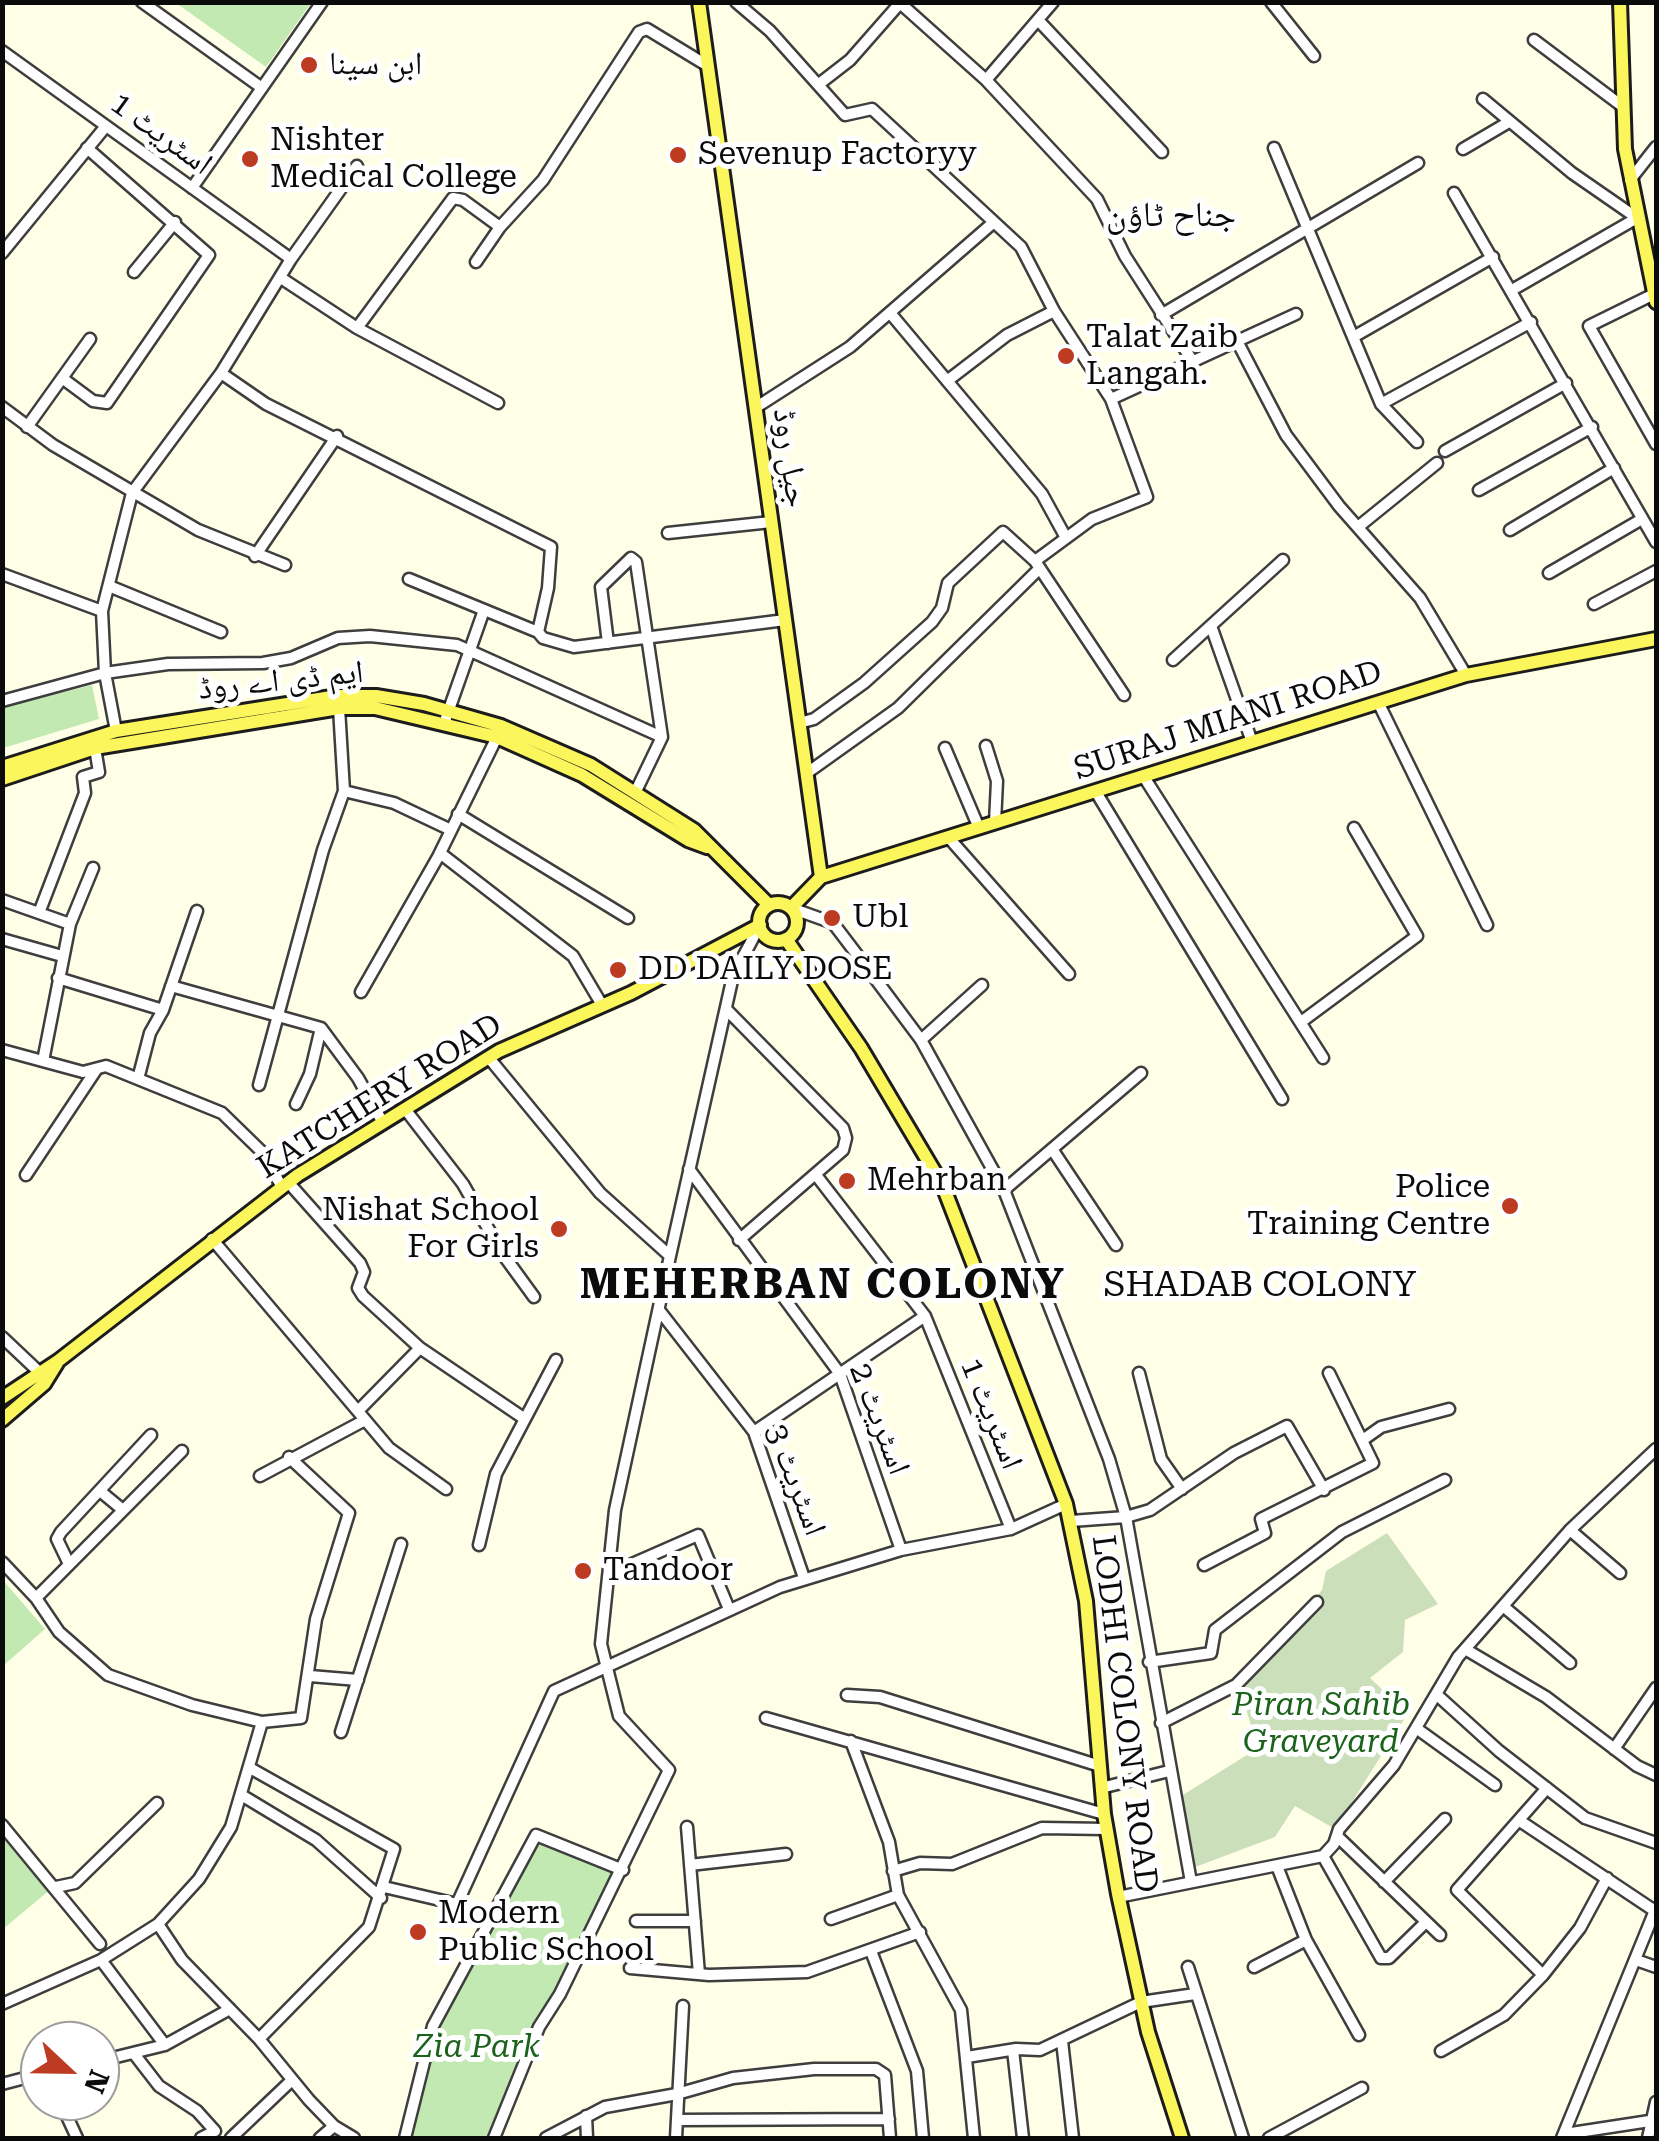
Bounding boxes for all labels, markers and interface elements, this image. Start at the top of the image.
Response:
place label: ابن سینا [329,46,422,84]
marker: ابن سینا [298,54,320,76]
street label: اسٹریٹ 1 [103,84,219,184]
place label: Nishter Medical College [270,122,517,197]
place label: Sevenup Factoryy [698,136,977,174]
marker: Sevenup Factoryy [667,144,689,166]
marker: Nishter Medical College [239,148,261,170]
district label: جناح ٹاؤن [1106,195,1236,237]
place label: Talat Zaib Langah. [1086,319,1238,394]
marker: Talat Zaib Langah. [1055,345,1077,367]
street label: جیل روڈ [764,406,816,510]
street label: ایم ڈی اے روڈ [197,653,365,709]
street label: SURAJ MIANI ROAD [1069,653,1387,789]
place label: Ubl [852,899,908,937]
marker: Ubl [821,907,843,929]
place label: DD DAILY DOSE [638,951,893,989]
marker: DD DAILY DOSE [607,959,629,981]
street label: KATCHERY ROAD [251,1006,509,1188]
place label: Mehrban [867,1162,1007,1200]
place label: Police Training Centre [1247,1169,1490,1244]
marker: Mehrban [836,1170,858,1192]
place label: Nishat School For Girls [322,1192,539,1267]
marker: Police Training Centre [1499,1195,1521,1217]
marker: Nishat School For Girls [548,1218,570,1240]
district label: MEHERBAN COLONY [580,1261,1066,1311]
district label: SHADAB COLONY [1087,1265,1433,1307]
street label: اسٹریٹ 1 [951,1353,1031,1475]
street label: اسٹریٹ 2 [840,1358,918,1480]
street label: اسٹریٹ 3 [756,1419,834,1541]
street label: LODHI COLONY ROAD [1083,1533,1165,1895]
place label: Tandoor [603,1552,733,1590]
marker: Tandoor [572,1560,594,1582]
park label: Piran Sahib Graveyard [1232,1687,1410,1762]
place label: Modern Public School [438,1895,654,1970]
marker: Modern Public School [407,1921,429,1943]
north arrow [20,2021,120,2121]
park label: Zia Park [414,2029,540,2067]
text: N [77,2065,116,2098]

